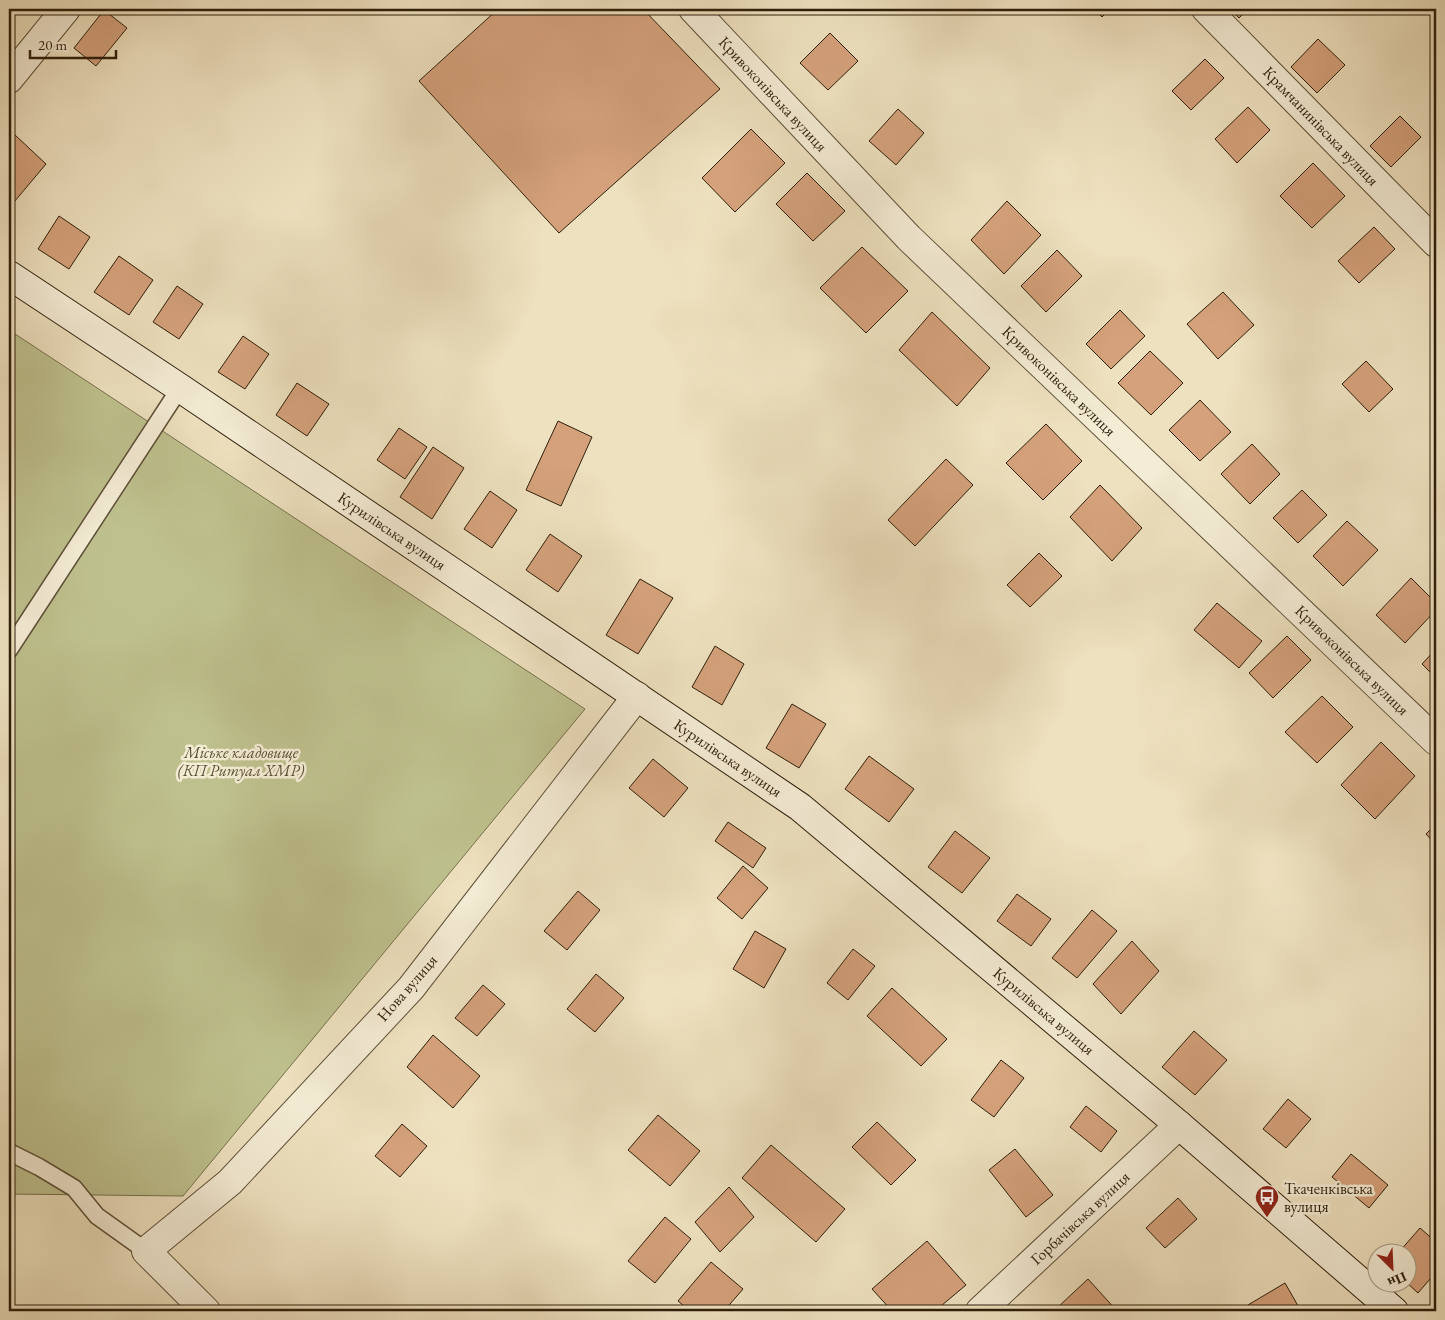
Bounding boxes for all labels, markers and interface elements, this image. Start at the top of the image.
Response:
scale bar [30,28,116,60]
street label: Кривоконівська вулиця [714,32,832,156]
text: 20 m [38,35,67,54]
street label: Крамчанинівська вулиця [1258,62,1384,190]
street label: Кривоконівська вулиця [998,321,1120,441]
street label: Курилівська вулиця [334,487,450,575]
street label: Кривоконівська вулиця [1291,600,1413,720]
street label: Курилівська вулиця [670,714,786,802]
park label: Міське кладовище (КП Ритуал ХМР) [178,742,304,781]
street label: Нова вулиця [372,950,442,1026]
street label: Курилівська вулиця [989,962,1099,1060]
street label: Горбачівська вулиця [1026,1167,1134,1269]
place label: Ткаченківська вулиця [1284,1178,1374,1217]
bus stop icon: Ткаченківська вулиця [1254,1184,1280,1218]
north arrow [1368,1242,1418,1292]
text: Пн [1385,1268,1410,1292]

